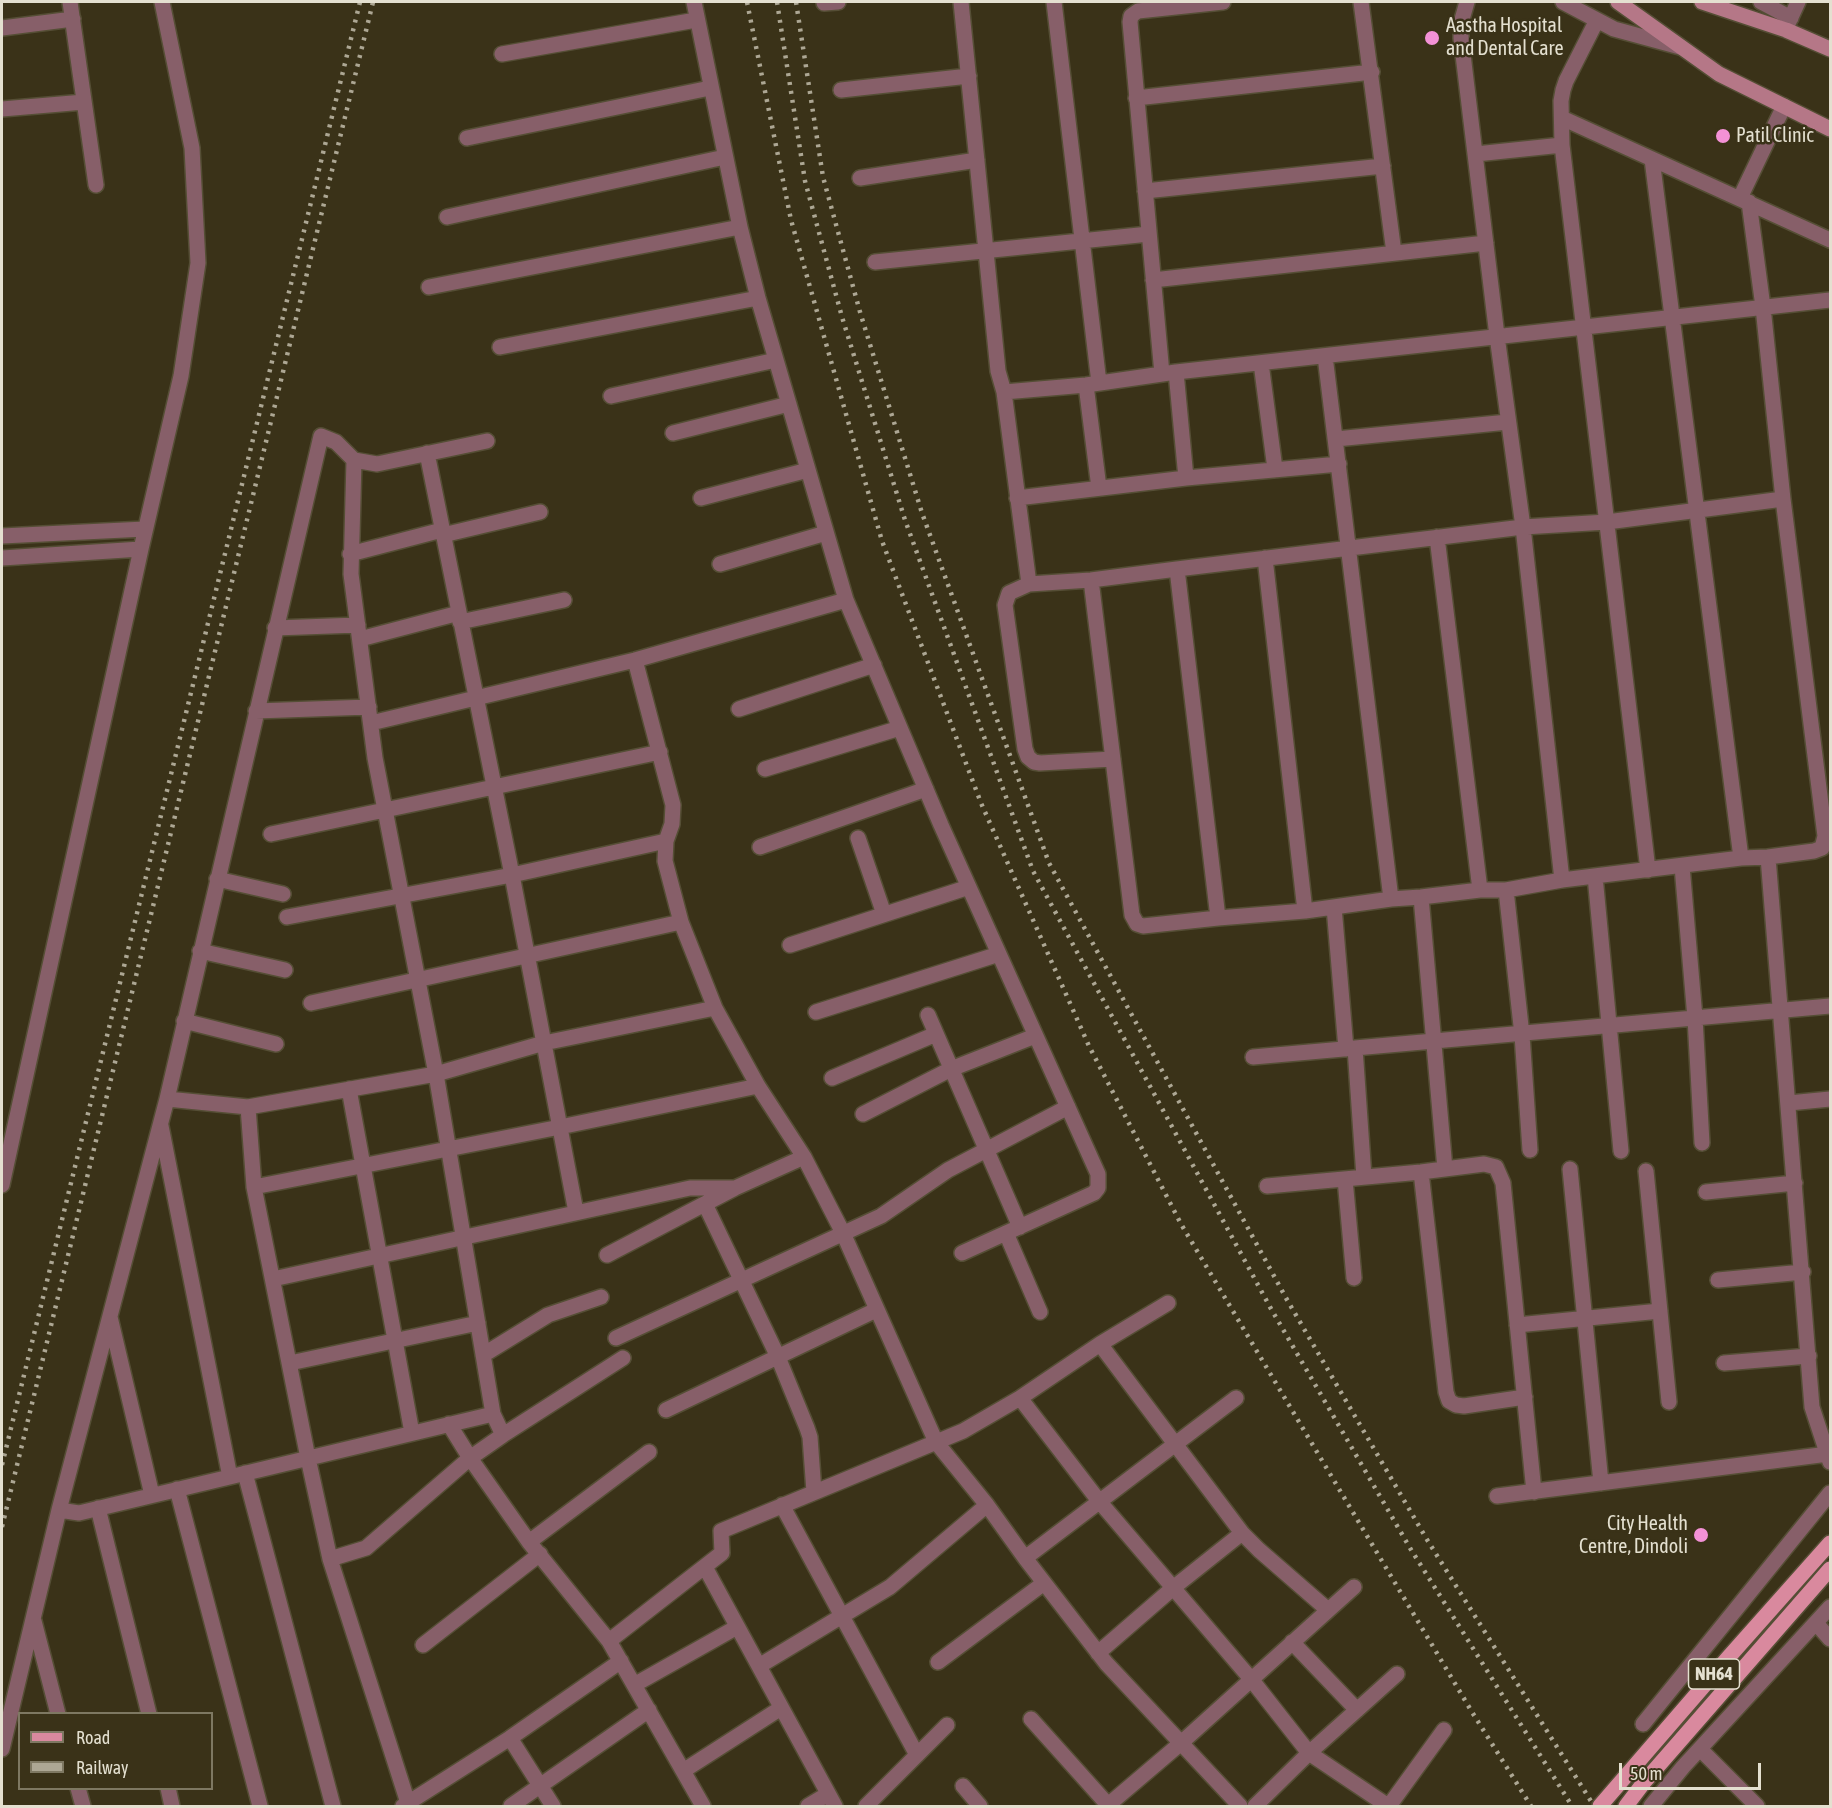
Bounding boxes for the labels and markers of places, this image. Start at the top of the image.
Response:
place label: Aastha Hospital and Dental Care [1446,14,1564,61]
marker: Aastha Hospital and Dental Care [1423,29,1441,47]
place label: Patil Clinic [1736,124,1814,148]
marker: Patil Clinic [1714,127,1732,145]
place label: City Health Centre, Dindoli [1579,1512,1688,1559]
marker: City Health Centre, Dindoli [1692,1526,1710,1544]

